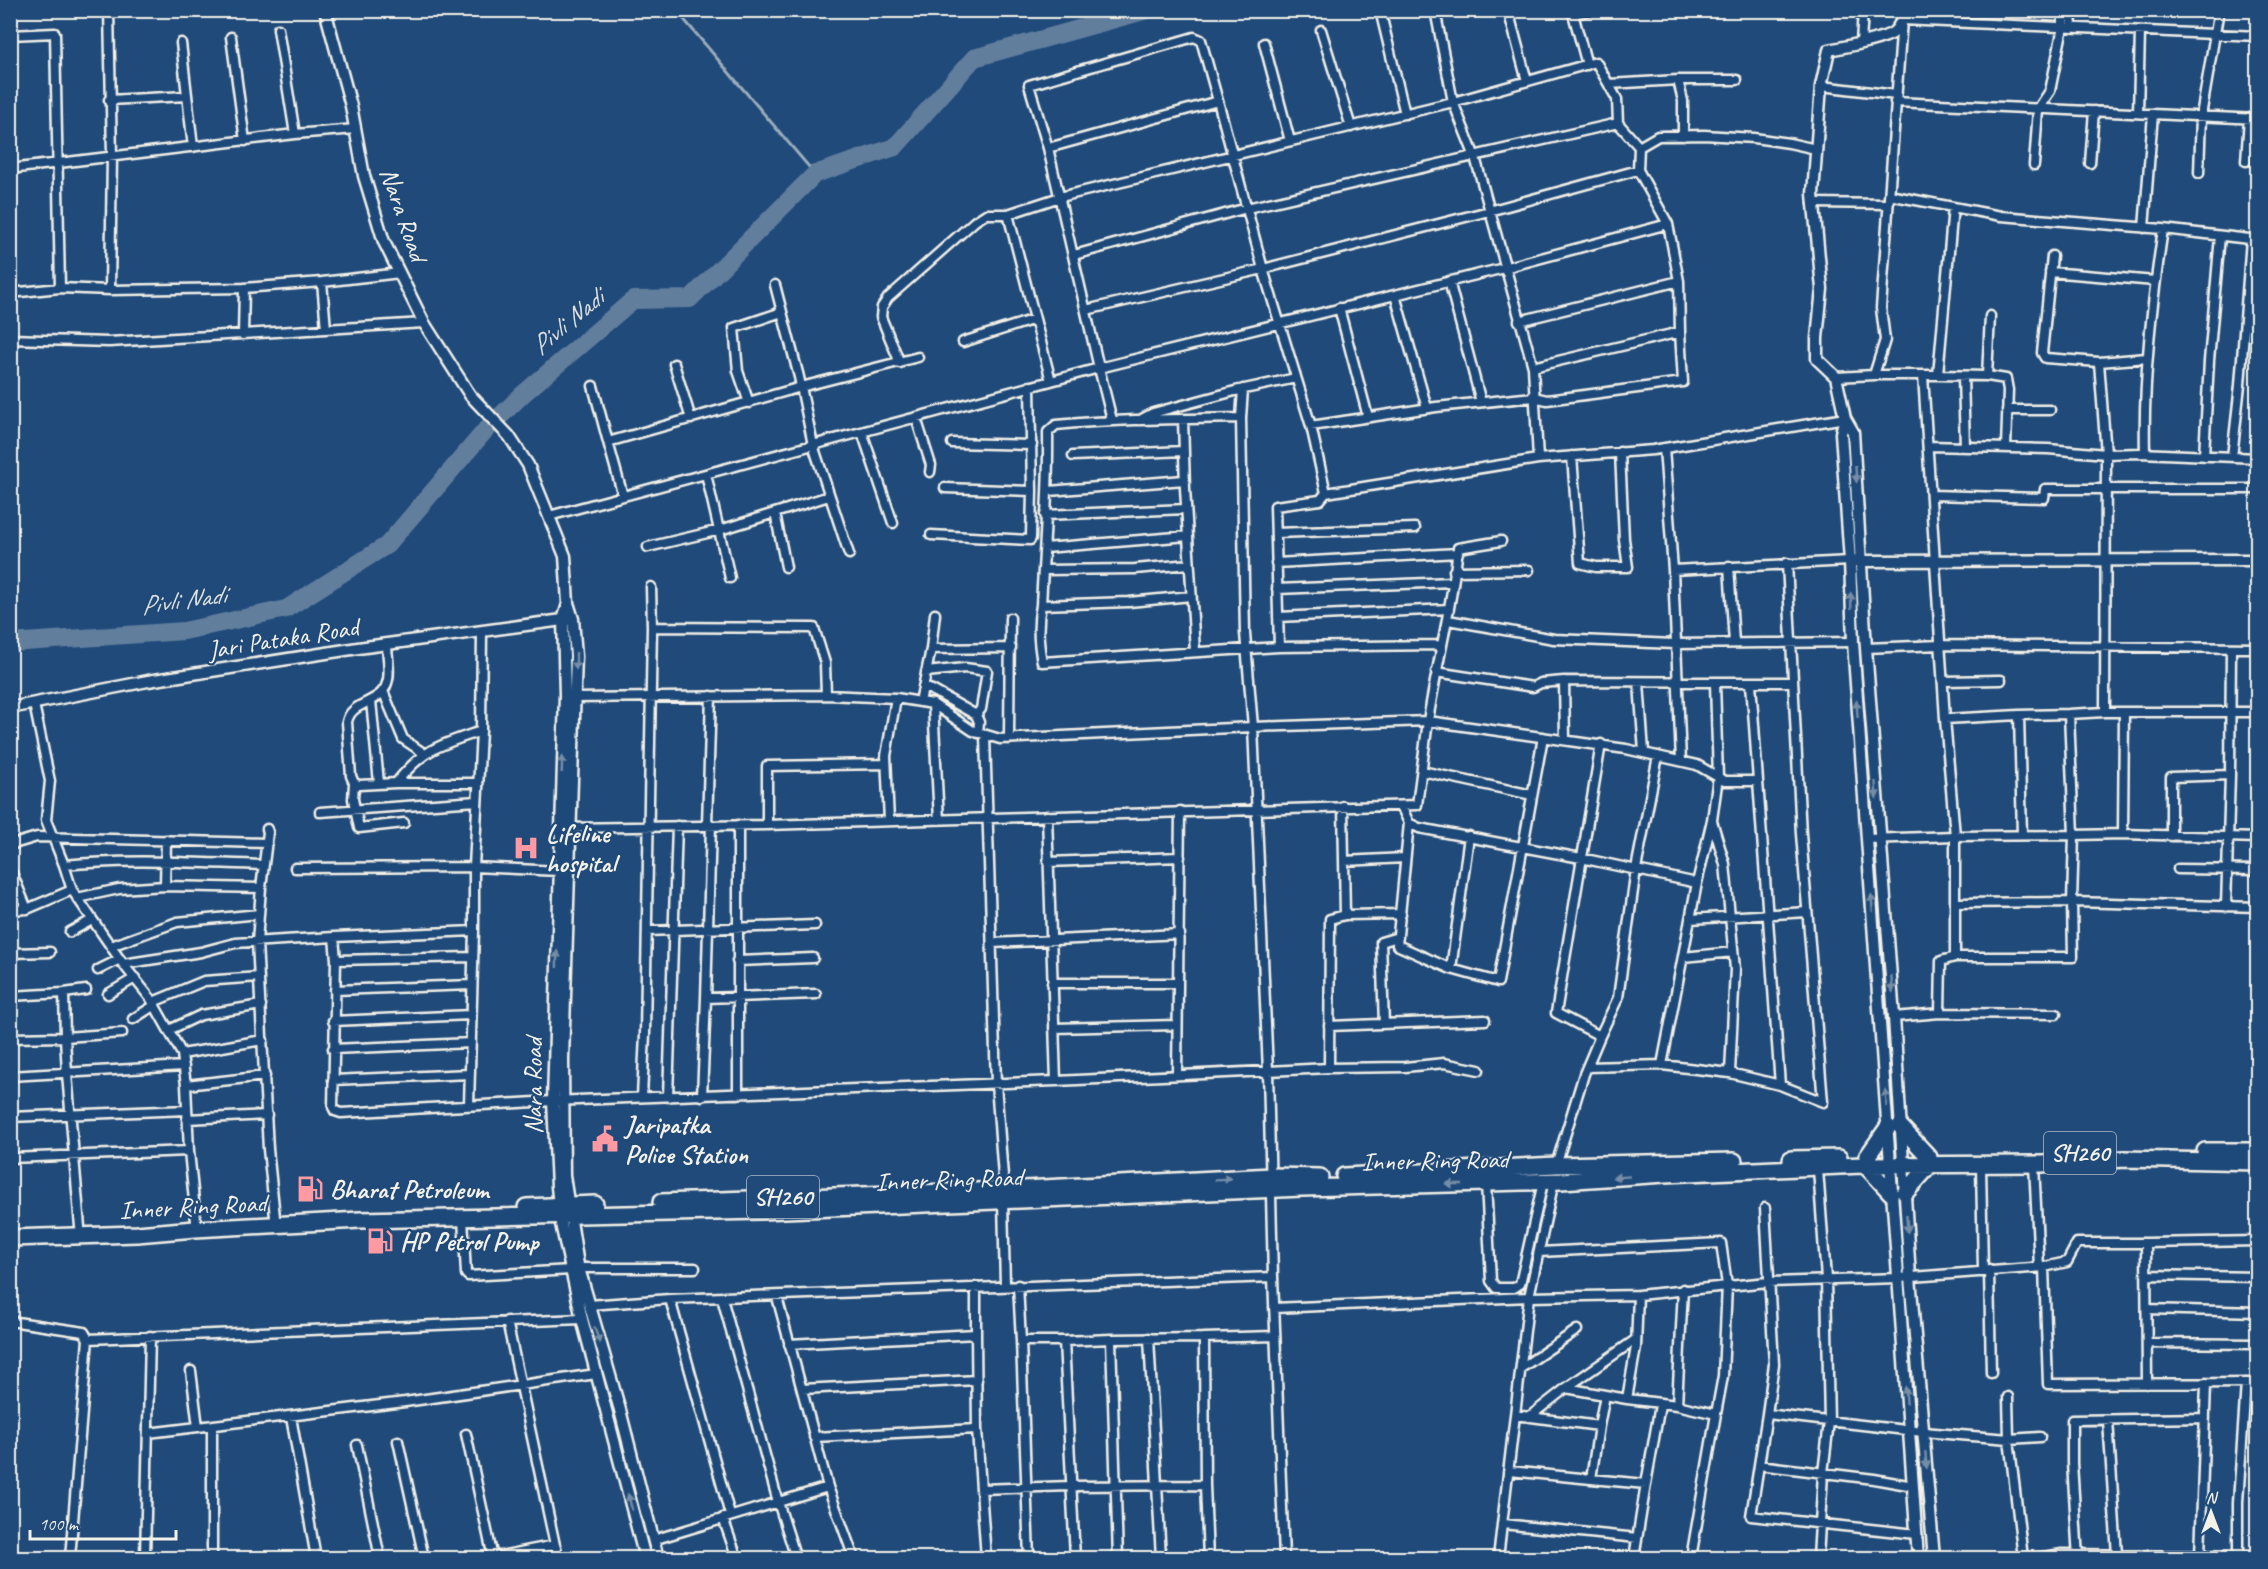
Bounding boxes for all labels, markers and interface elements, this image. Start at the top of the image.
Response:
street label: Nara Road [372,163,436,269]
water label: Pivli Nadi [523,277,616,362]
one-way arrow [1852,464,1861,483]
water label: Pivli Nadi [138,576,234,623]
one-way arrow [1847,592,1856,611]
street label: Jari Pataka Road [204,610,364,667]
one-way arrow [571,651,581,670]
one-way arrow [1853,699,1862,718]
one-way arrow [558,754,567,773]
one-way arrow [1871,780,1881,799]
place label: Lifeline hospital [546,817,620,880]
hospital icon: Lifeline hospital [511,833,541,863]
one-way arrow [1867,894,1877,913]
one-way arrow [552,949,562,968]
one-way arrow [1887,975,1896,994]
street label: Nara Road [517,1034,550,1134]
one-way arrow [1881,1088,1891,1107]
place label: Jaripatka Police Station [623,1108,749,1171]
public building icon: Jaripatka Police Station [590,1124,620,1154]
road number: SH260 [2044,1132,2116,1174]
street label: Inner Ring Road [1361,1143,1513,1178]
street label: Inner Ring Road [875,1160,1027,1199]
one-way arrow [1612,1172,1631,1181]
place label: Bharat Petroleum [330,1173,491,1206]
fuel station icon: Bharat Petroleum [295,1174,325,1204]
one-way arrow [1213,1174,1232,1183]
road number: SH260 [747,1176,819,1218]
one-way arrow [1444,1179,1463,1189]
street label: Inner Ring Road [119,1186,271,1227]
one-way arrow [1902,1214,1911,1233]
place label: HP Petrol Pump [400,1225,541,1258]
fuel station icon: HP Petrol Pump [365,1226,395,1256]
one-way arrow [593,1326,602,1344]
one-way arrow [1902,1386,1911,1405]
one-way arrow [1921,1450,1931,1469]
north arrow [2181,1482,2241,1542]
text: N [2206,1488,2219,1508]
one-way arrow [624,1493,634,1511]
scale bar [30,1503,176,1541]
text: 100 m [39,1513,80,1535]

